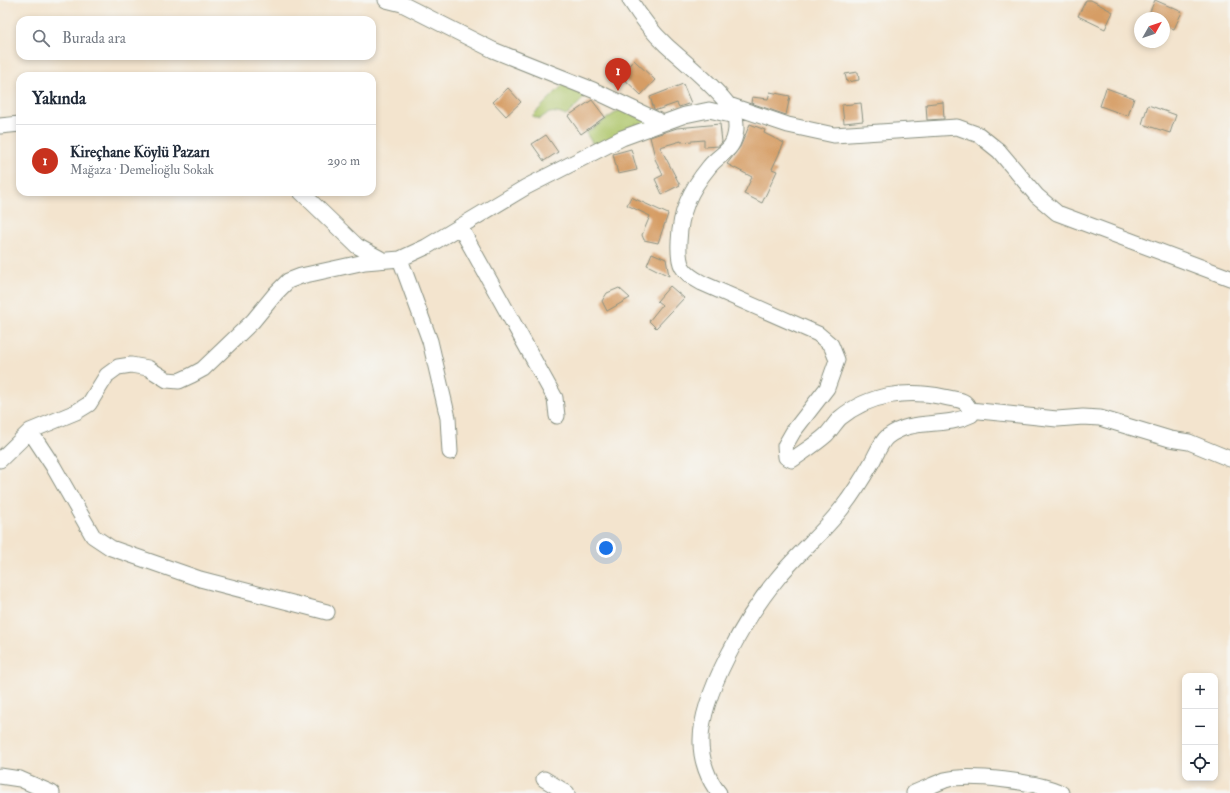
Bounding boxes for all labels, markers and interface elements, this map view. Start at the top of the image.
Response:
north arrow [1134,12,1170,48]
search box [16,16,376,60]
icon: search [30,27,52,49]
text: Burada ara [62,29,126,48]
pin: 1 [605,58,631,91]
text: Yakında [32,88,86,109]
text: Kireçhane Köylü Pazarı [70,143,210,162]
text: 1 [43,153,47,169]
text: 290 m [327,153,360,169]
text: Mağaza · Demelioğlu Sokak [70,162,214,178]
your location [596,538,616,558]
map controls [1182,673,1218,781]
button: + [1182,673,1218,709]
button: − [1182,709,1218,745]
button: locate [1182,745,1218,781]

